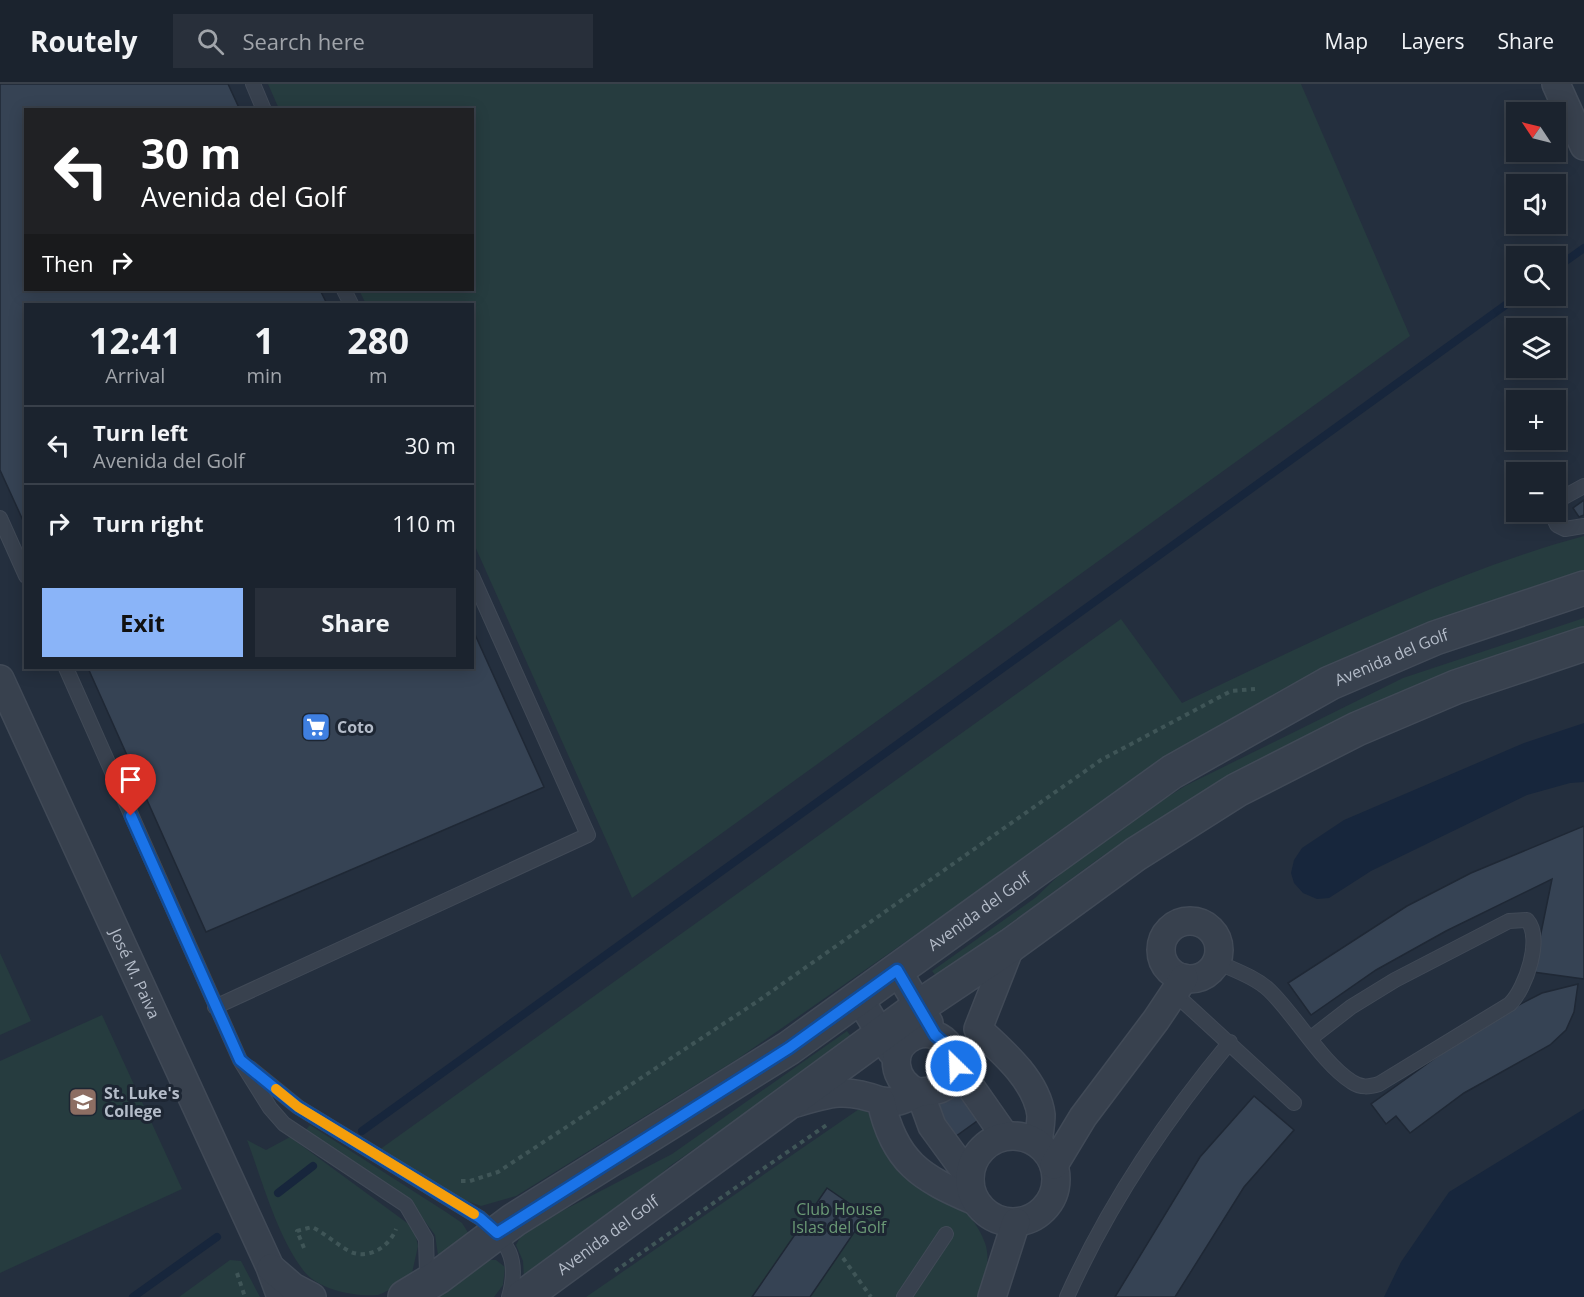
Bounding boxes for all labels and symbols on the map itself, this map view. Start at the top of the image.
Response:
north arrow [1506,102,1566,162]
street label: Avenida del Golf [1331,623,1452,691]
supermarket icon: Coto [300,711,332,743]
place label: Coto [337,716,374,738]
pin [105,754,156,816]
street label: Avenida del Golf [923,866,1036,956]
street label: José M. Paiva [104,923,165,1022]
position arrow [924,1034,988,1098]
place label: St. Luke's College [104,1082,180,1122]
school or university icon: St. Luke's College [67,1086,99,1118]
street label: Avenida del Golf [552,1189,664,1280]
park label: Club House Islas del Golf [792,1198,888,1238]

